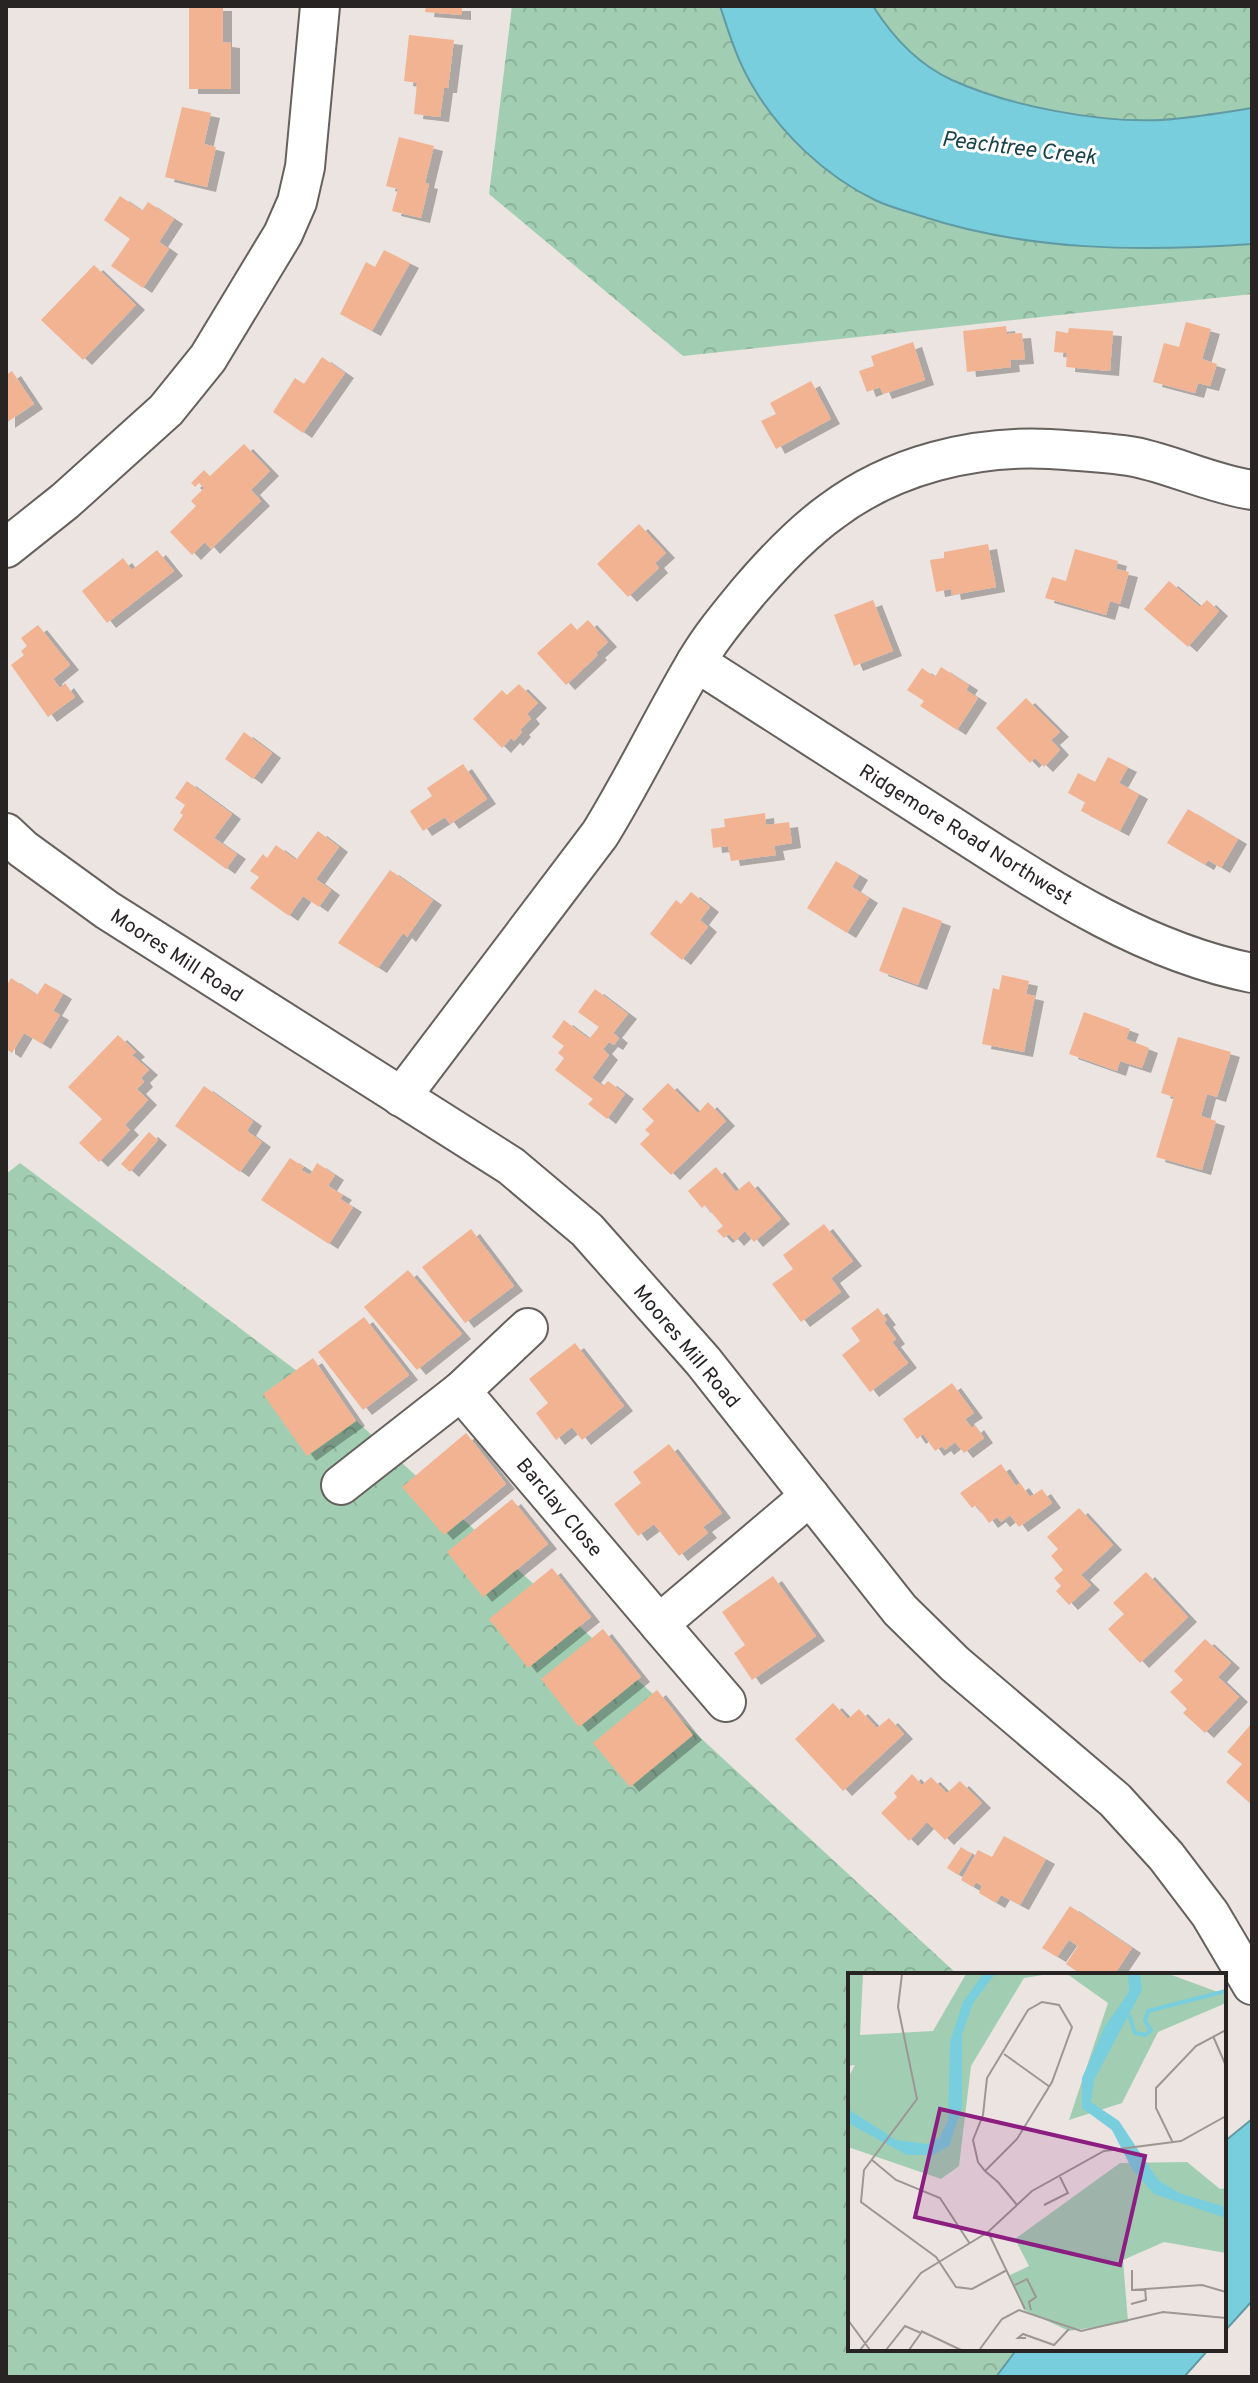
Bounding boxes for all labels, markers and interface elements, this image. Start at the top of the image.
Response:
water label: Peachtree Creek [940,127,1098,172]
street label: Ridgemore Road Northwest [853,759,1076,912]
street label: Moores Mill Road [105,904,247,1009]
street label: Moores Mill Road [626,1280,745,1414]
street label: Barclay Close [509,1453,607,1563]
inset map [848,1973,1226,2351]

